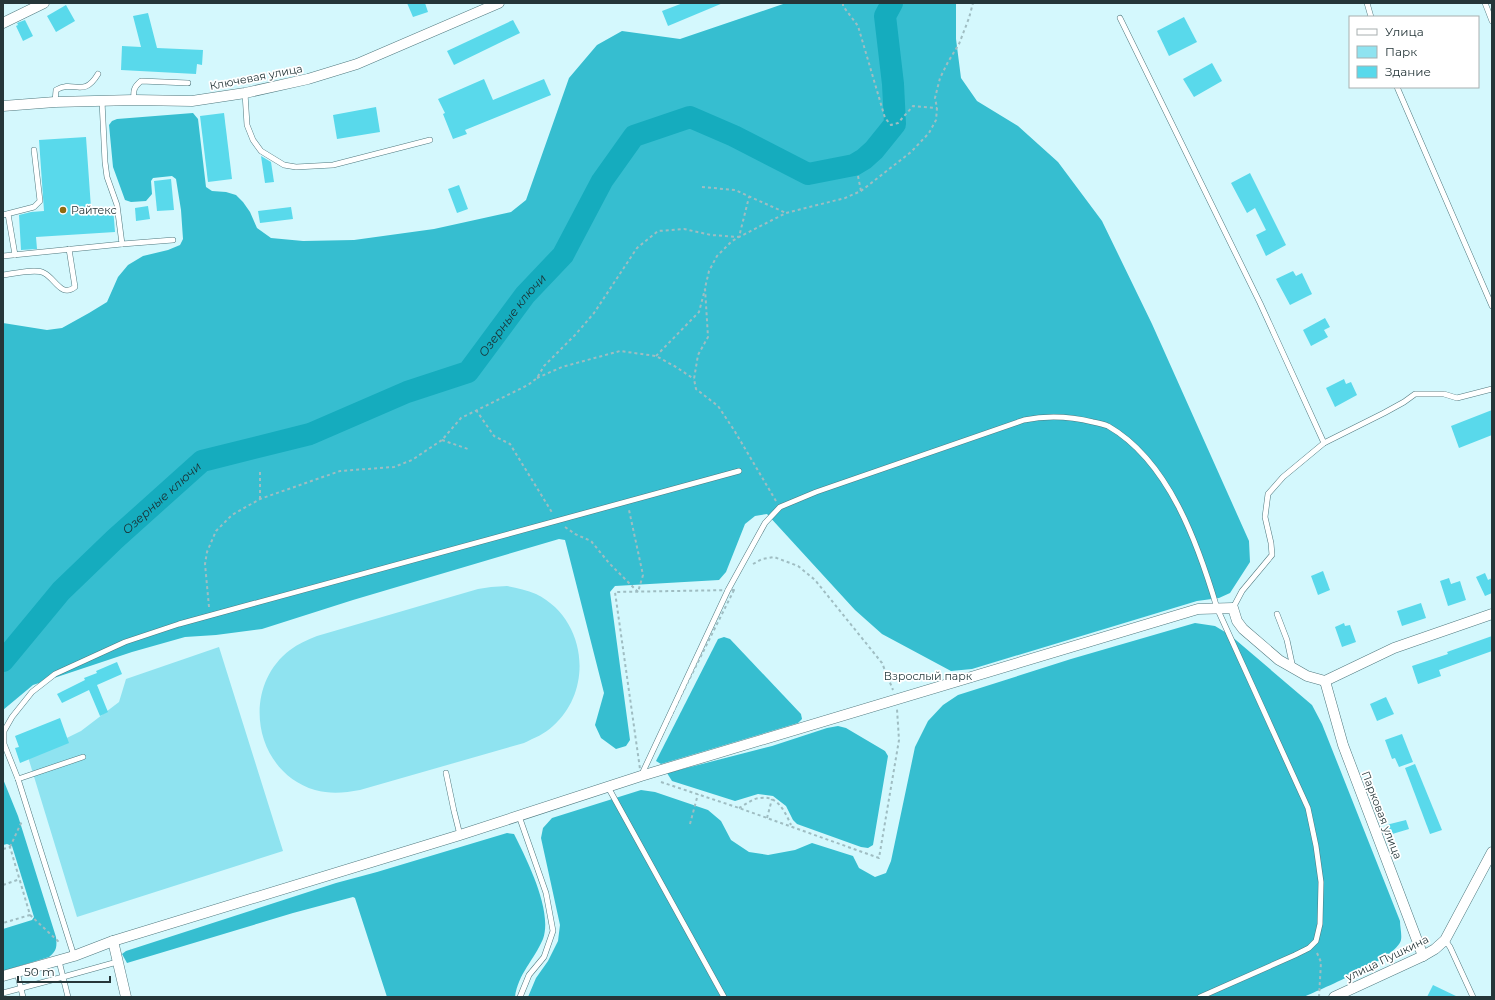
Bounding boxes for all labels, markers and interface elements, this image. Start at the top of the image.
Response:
legend [1349,16,1479,88]
text: Улица [1385,24,1424,39]
text: Парк [1385,44,1417,59]
street label: Ключевая улица [208,61,304,93]
text: Здание [1385,64,1431,79]
place label: Райтекс [71,203,117,217]
marker: Райтекс [58,205,68,215]
water label: Озерные ключи [475,270,549,359]
water label: Озерные ключи [119,458,204,537]
park label: Взрослый парк [884,669,973,683]
street label: Парковая улица [1359,769,1405,861]
street label: улица Пушкина [1342,932,1431,985]
scale bar [18,958,110,984]
text: 50 m [24,964,55,979]

